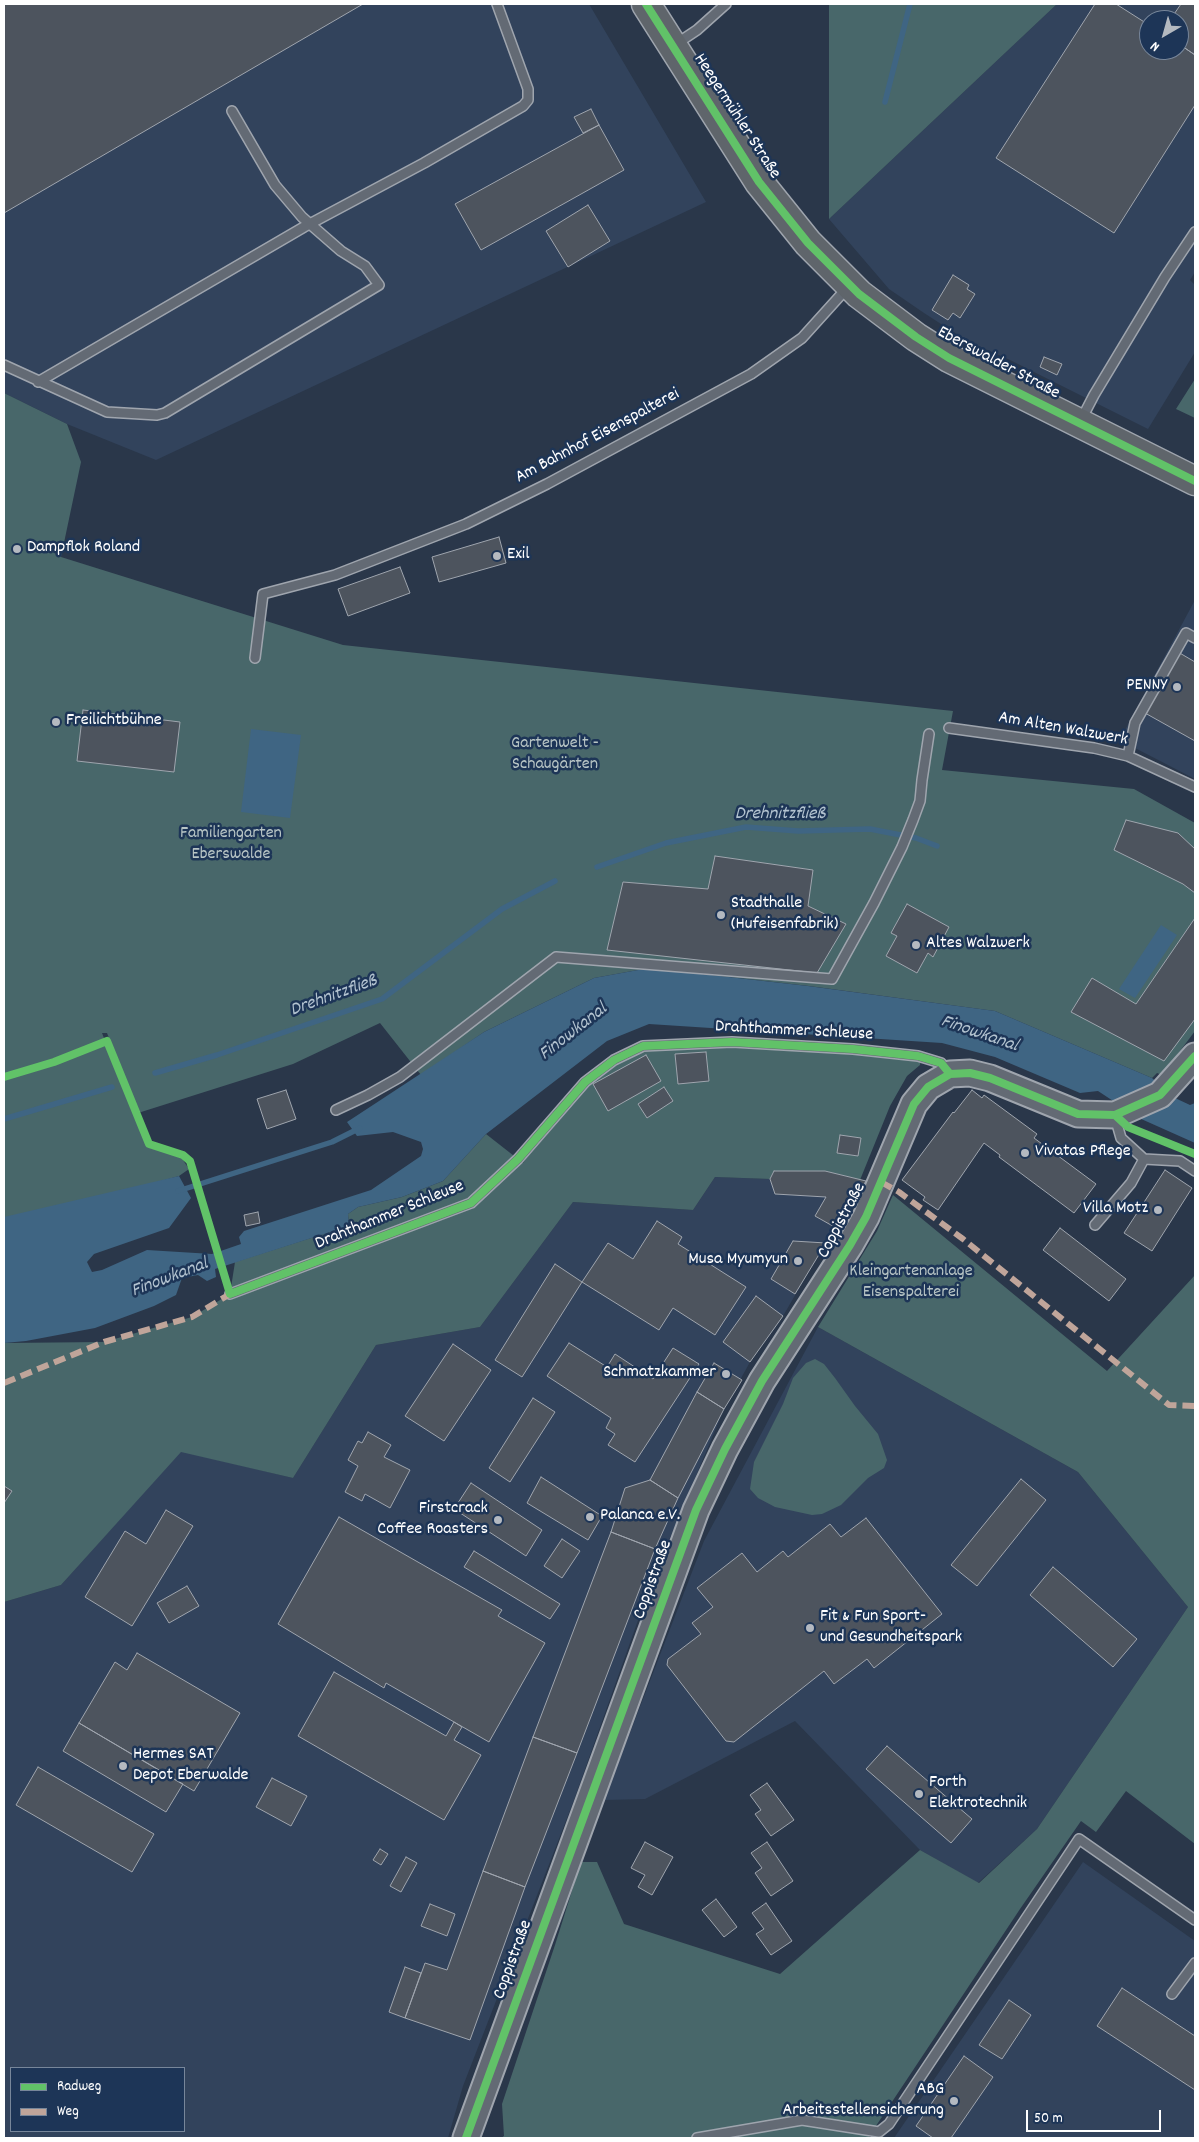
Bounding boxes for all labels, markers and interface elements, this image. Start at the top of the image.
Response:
north arrow [1139,10,1189,60]
text: N [1147,36,1164,56]
street label: Heegermühler Straße [687,50,785,184]
street label: Eberswalder Straße [933,323,1063,405]
street label: Am Bahnhof Eisenspalterei [512,385,684,489]
place label: Dampflok Roland [27,538,140,560]
marker: Dampflok Roland [11,543,23,555]
place label: Exil [507,545,529,567]
marker: Exil [491,550,503,562]
place label: PENNY [1126,676,1167,698]
marker: PENNY [1171,681,1183,693]
street label: Am Alten Walzwerk [997,708,1129,752]
place label: Freilichtbühne [66,711,162,733]
marker: Freilichtbühne [50,716,62,728]
park label: Gartenwelt - Schaugärten [511,734,599,776]
water label: Drehnitzfließ [735,804,825,826]
park label: Familiengarten Eberswalde [180,824,282,866]
place label: Stadthalle (Hufeisenfabrik) [731,894,838,936]
marker: Stadthalle (Hufeisenfabrik) [715,909,727,921]
place label: Altes Walzwerk [926,934,1030,956]
marker: Altes Walzwerk [910,939,922,951]
water label: Drehnitzfließ [287,971,381,1023]
water label: Finowkanal [535,999,613,1067]
water label: Finowkanal [937,1011,1021,1059]
street label: Drahthammer Schleuse [714,1017,874,1047]
place label: Vivatas Pflege [1035,1142,1131,1164]
marker: Vivatas Pflege [1019,1147,1031,1159]
street label: Drahthammer Schleuse [313,1176,467,1256]
street label: Coppistraße [814,1179,872,1263]
place label: Villa Motz [1083,1199,1148,1221]
marker: Villa Motz [1152,1204,1164,1216]
place label: Musa Myumyun [688,1250,788,1272]
water label: Finowkanal [128,1254,212,1304]
marker: Musa Myumyun [792,1255,804,1267]
park label: Kleingartenanlage Eisenspalterei [849,1262,973,1304]
place label: Schmatzkammer [603,1363,716,1385]
marker: Schmatzkammer [720,1368,732,1380]
place label: Firstcrack Coffee Roasters [377,1499,488,1542]
place label: Palanca e.V. [600,1506,680,1528]
marker: Palanca e.V. [584,1511,596,1523]
marker: Firstcrack Coffee Roasters [492,1514,504,1526]
street label: Coppistraße [630,1537,678,1623]
place label: Fit & Fun Sport- und Gesundheitspark [820,1607,962,1650]
marker: Fit & Fun Sport- und Gesundheitspark [804,1622,816,1634]
place label: Hermes SAT Depot Eberwalde [133,1745,249,1788]
marker: Hermes SAT Depot Eberwalde [117,1760,129,1772]
place label: Forth Elektrotechnik [929,1773,1027,1816]
marker: Forth Elektrotechnik [913,1788,925,1800]
street label: Coppistraße [490,1917,538,2003]
legend [10,2067,185,2132]
text: Radweg [57,2076,101,2098]
place label: ABG Arbeitsstellensicherung [782,2080,944,2122]
marker: ABG Arbeitsstellensicherung [948,2095,960,2107]
scale bar [1029,2100,1164,2132]
text: Weg [57,2101,79,2123]
text: 50 m [1034,2108,1063,2130]

